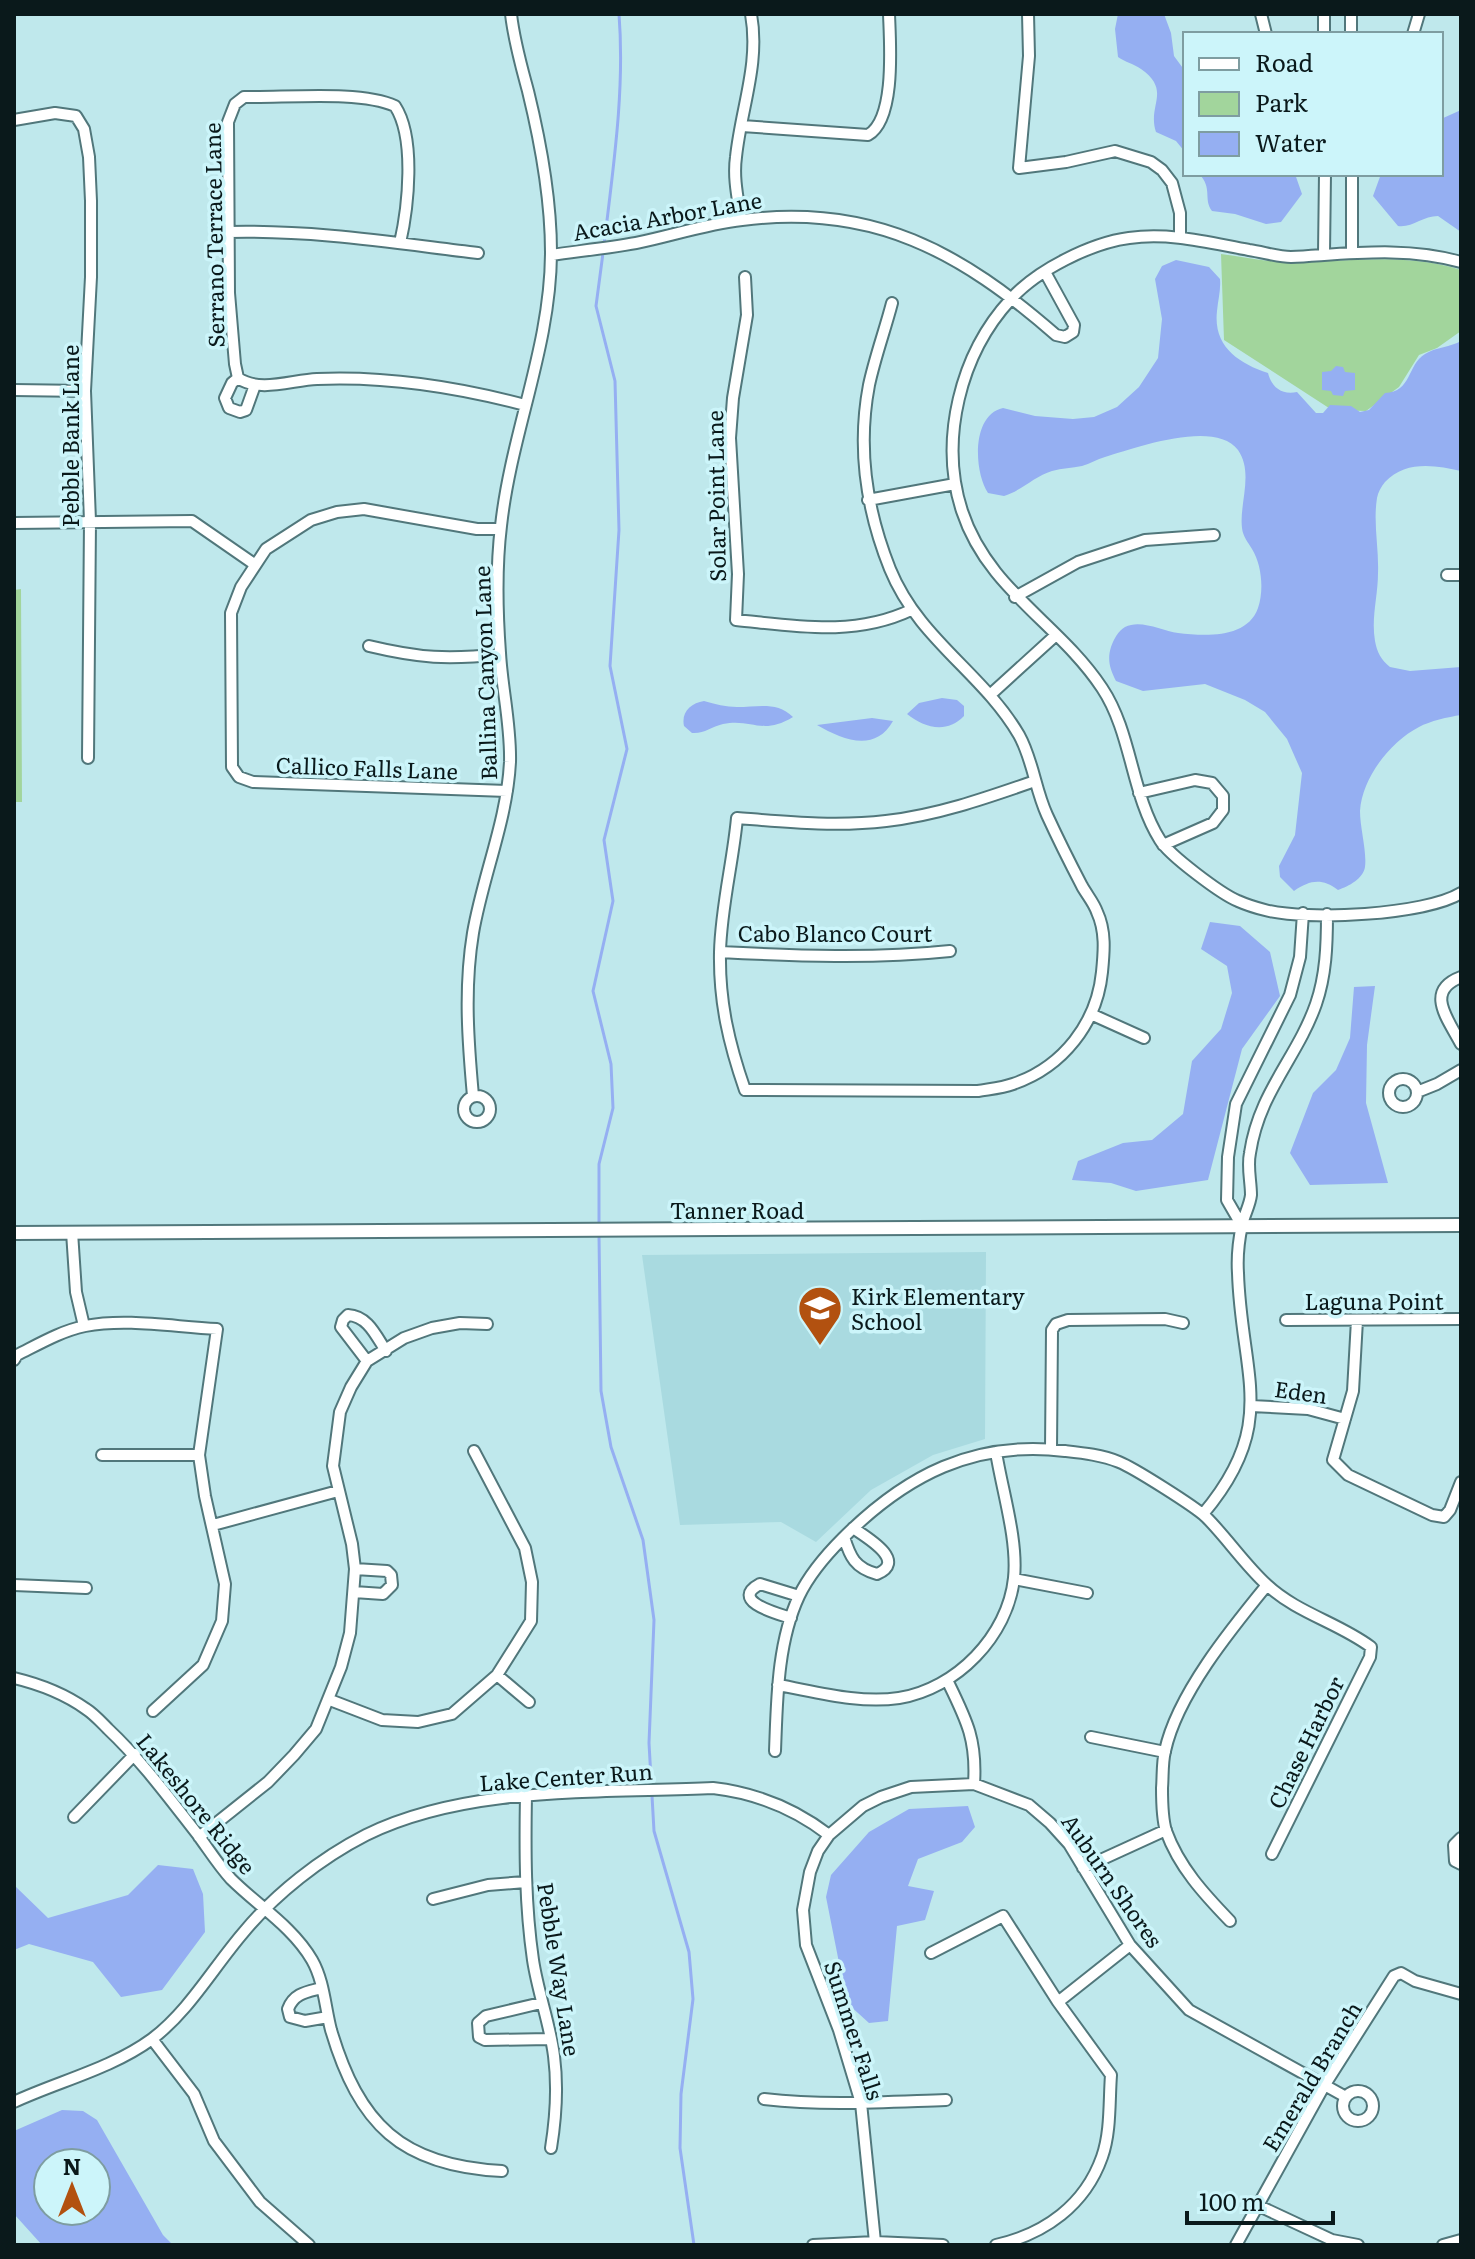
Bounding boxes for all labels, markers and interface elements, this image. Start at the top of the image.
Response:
legend [1183,32,1443,176]
text: Road [1255,44,1314,79]
text: Park [1255,84,1308,119]
street label: Serrano Terrace Lane [195,122,231,348]
text: Water [1255,124,1327,159]
street label: Acacia Arbor Lane [570,182,764,248]
street label: Pebble Bank Lane [53,345,86,527]
street label: Solar Point Lane [697,410,733,582]
street label: Ballina Canyon Lane [464,565,504,781]
street label: Callico Falls Lane [275,747,459,787]
street label: Cabo Blanco Court [738,916,932,949]
street label: Tanner Road [670,1193,804,1226]
place label: Kirk Elementary School [851,1279,1025,1337]
school or university icon: Kirk Elementary School [796,1284,844,1347]
street label: Laguna Point [1304,1284,1444,1317]
street label: Eden [1272,1371,1330,1411]
street label: Chase Harbor [1259,1670,1352,1814]
street label: Lakeshore Ridge [130,1725,264,1881]
street label: Lake Center Run [478,1753,654,1799]
street label: Auburn Shores [1055,1806,1172,1954]
street label: Pebble Way Lane [530,1880,590,2058]
street label: Summer Falls [817,1956,893,2104]
street label: Emerald Branch [1253,1995,1369,2157]
north arrow [32,2147,112,2227]
text: N [63,2149,81,2182]
scale bar [1187,2175,1333,2225]
text: 100 m [1199,2183,1265,2218]

